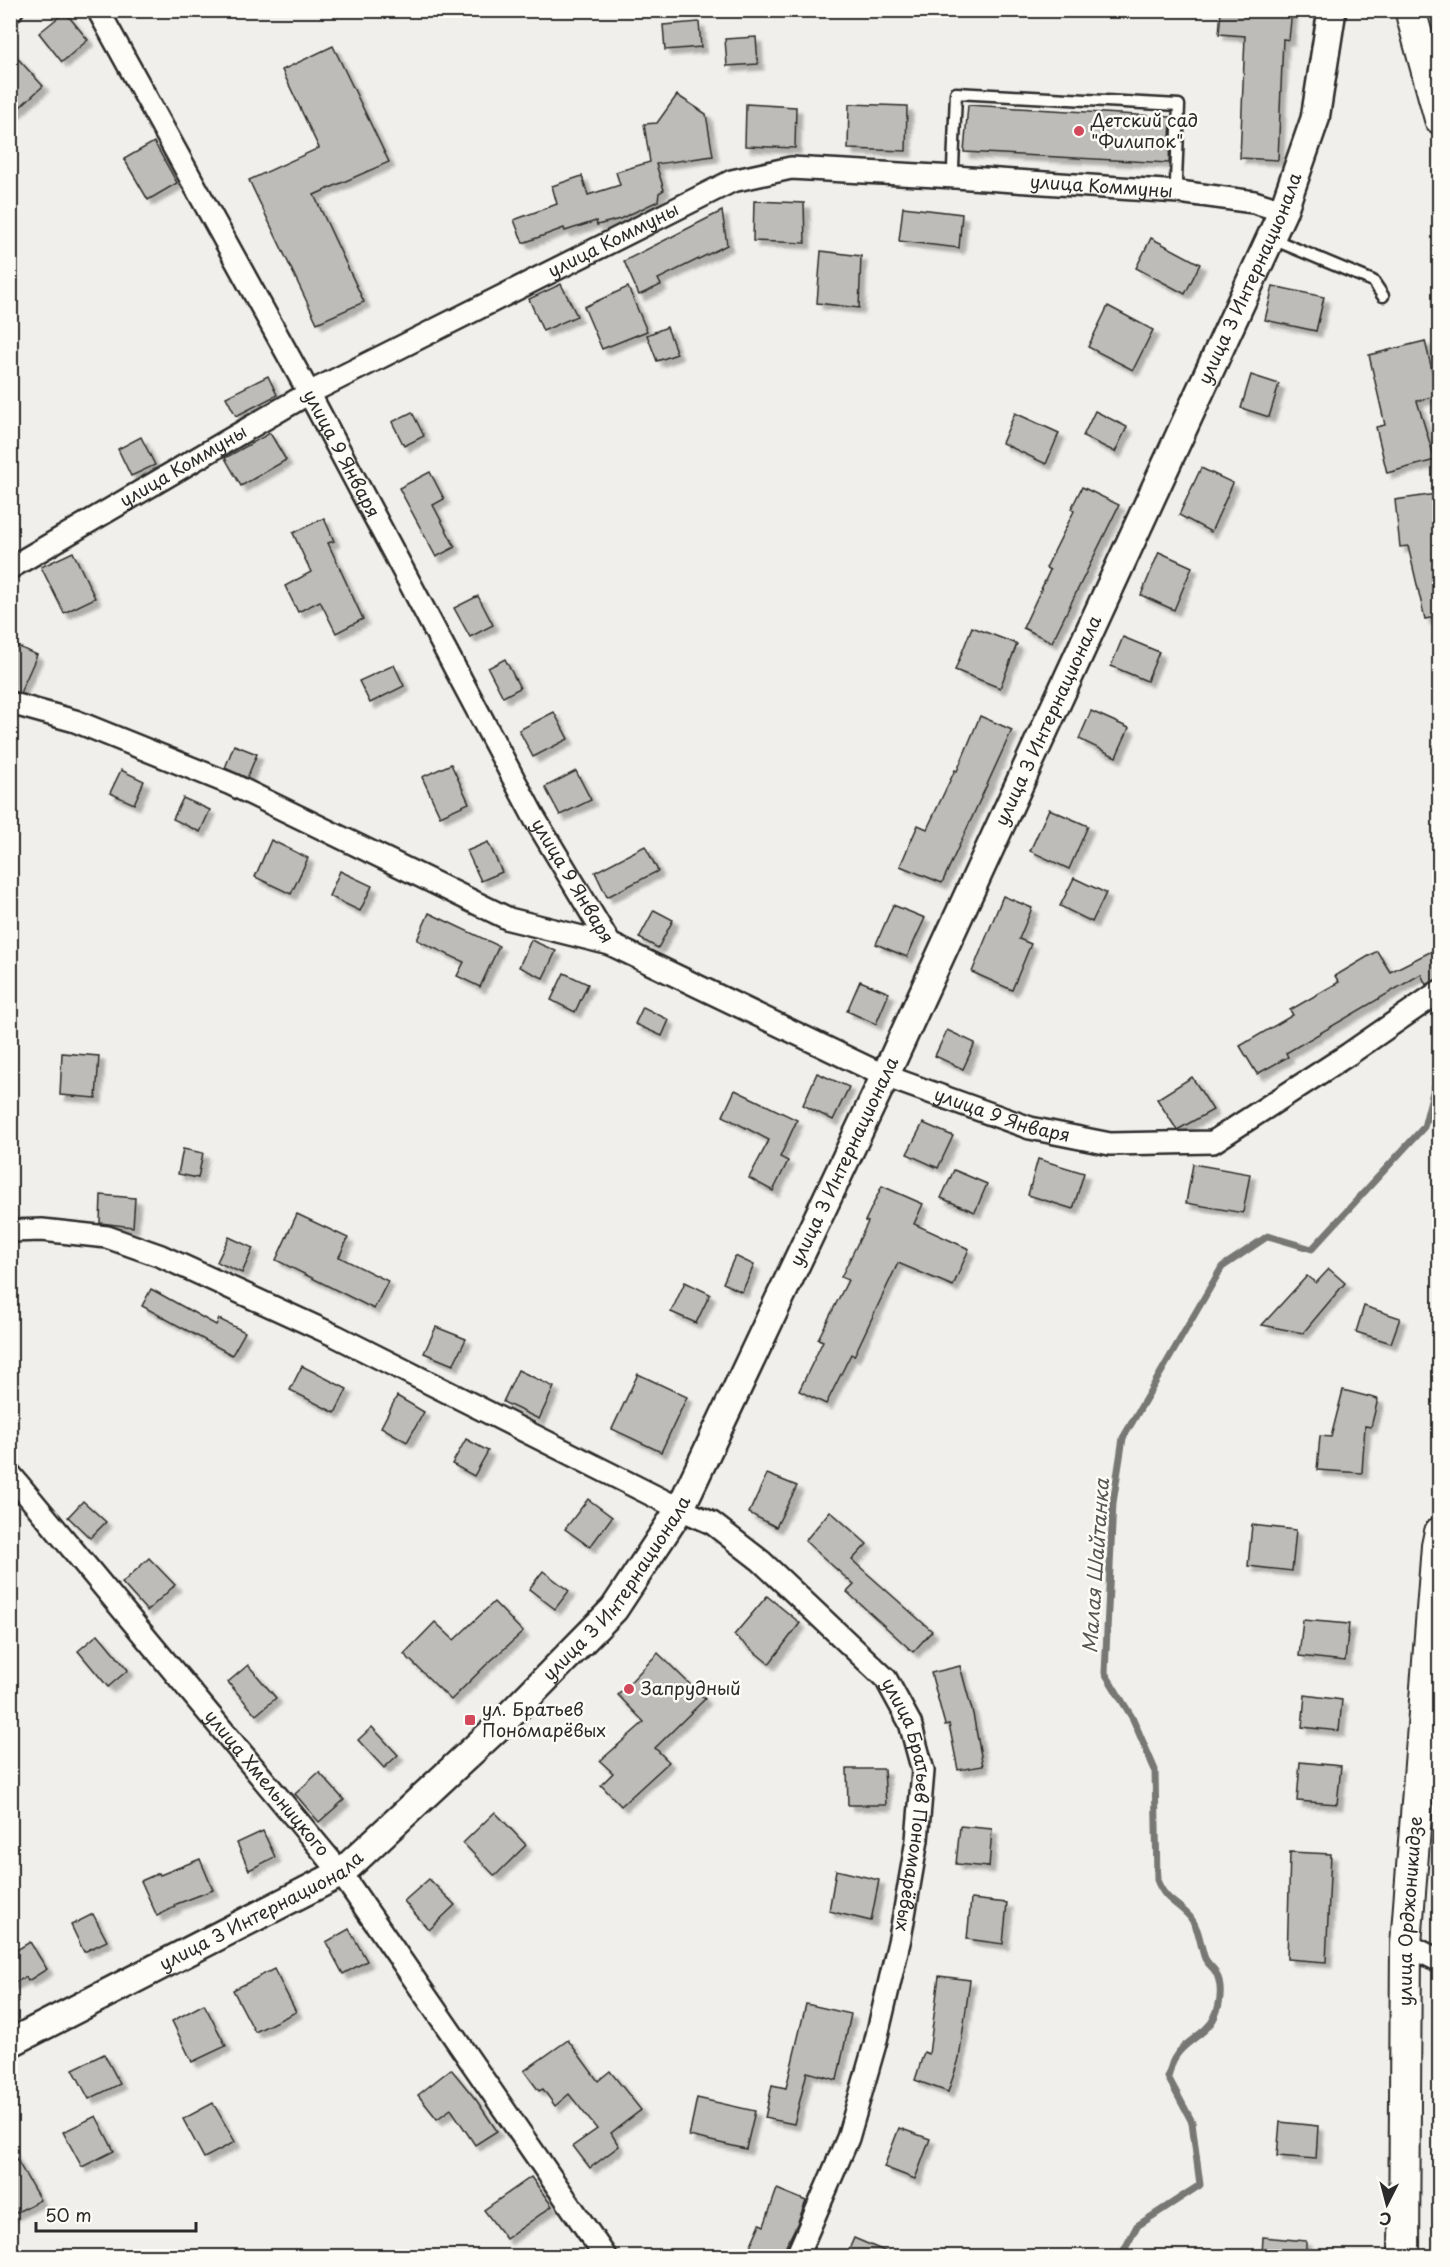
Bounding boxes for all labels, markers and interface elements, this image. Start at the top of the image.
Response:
place label: Детский сад "Филипок" [1090,106,1198,154]
marker: Детский сад "Филипок" [1072,124,1086,138]
street label: улица Коммуны [1029,167,1174,204]
street label: улица 3 Интернационала [1190,168,1308,388]
street label: улица Коммуны [543,195,683,283]
street label: улица 9 Января [297,384,388,522]
street label: улица Коммуны [114,417,251,513]
street label: улица 3 Интернационала [987,610,1108,830]
street label: улица 9 Января [526,813,622,948]
street label: улица 3 Интернационала [782,1051,904,1270]
street label: улица 9 Января [931,1080,1073,1148]
water label: Малая Шайтанка [1074,1477,1116,1654]
street label: улица 3 Интернационала [536,1490,697,1686]
street label: улица Братьев Пономарёвых [876,1672,938,1934]
place label: Запрудный [641,1674,741,1701]
marker: Запрудный [622,1682,636,1696]
place label: ул. Братьев Пономарёвых [482,1695,606,1743]
street label: улица Хмельницкого [199,1703,337,1862]
marker: ул. Братьев Пономарёвых [463,1713,477,1727]
street label: улица Орджоникидзе [1391,1815,1428,2006]
street label: улица 3 Интернационала [154,1844,369,1976]
north arrow [1357,2174,1417,2234]
scale bar [36,2195,196,2233]
text: 50 m [45,2201,92,2228]
text: С [1378,2207,1393,2232]

